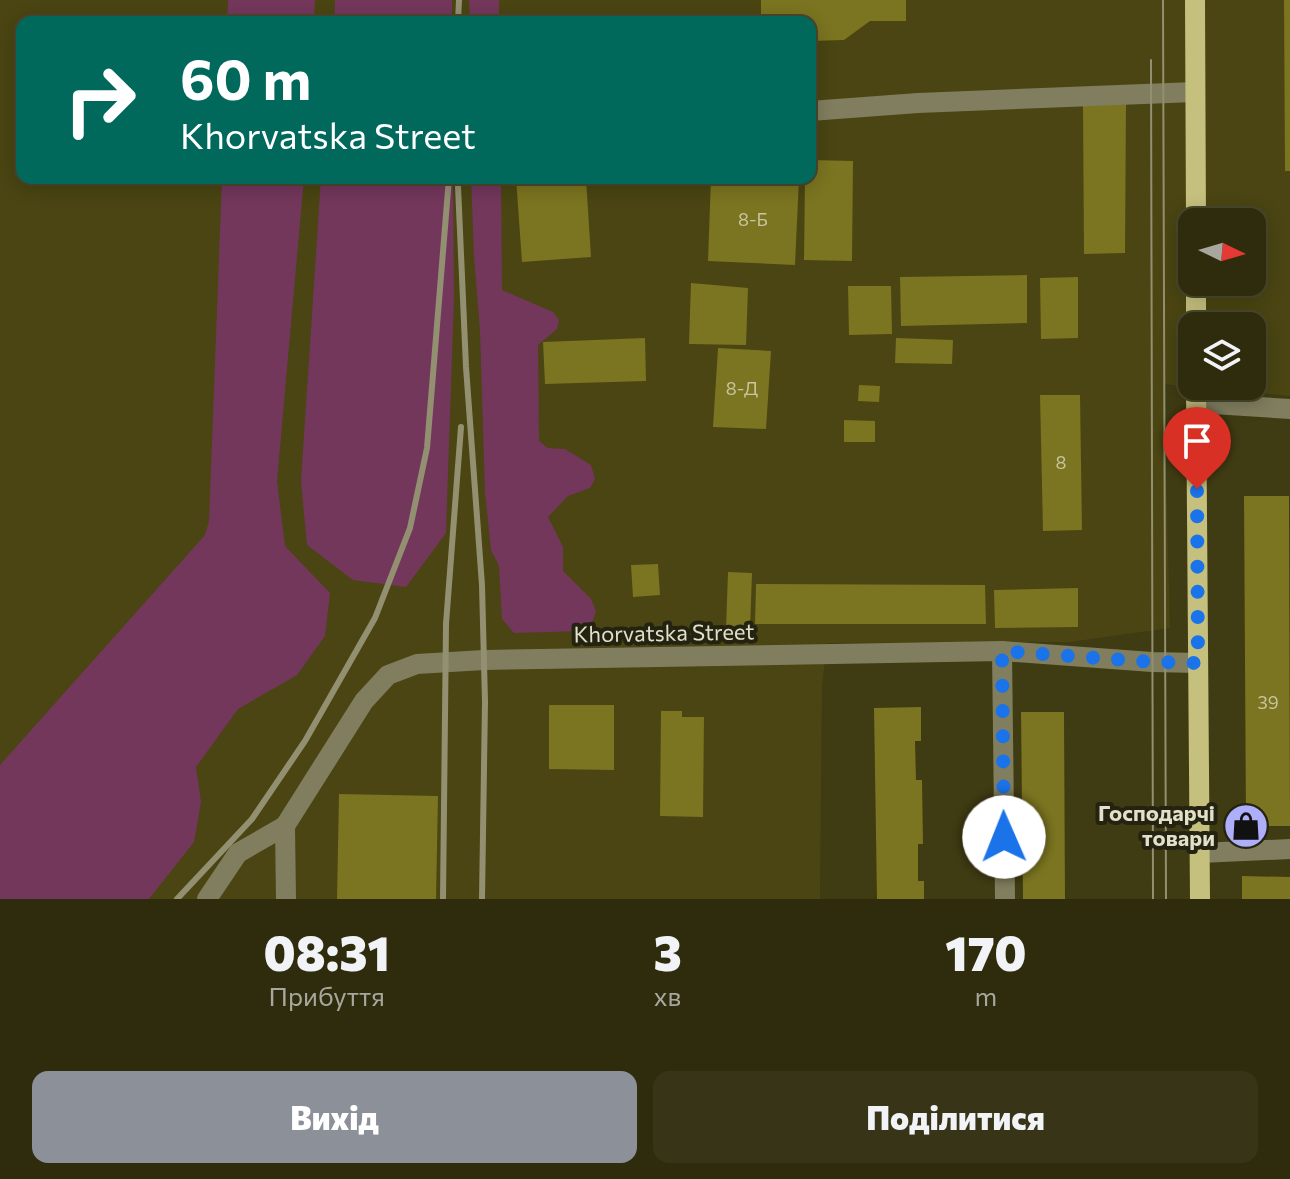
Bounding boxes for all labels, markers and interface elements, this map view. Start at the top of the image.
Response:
text: 60 m [180,43,311,112]
icon: right [48,48,152,152]
text: Khorvatska Street [180,112,476,156]
house number: 8-Б [738,208,768,230]
north arrow [1178,208,1266,296]
map controls [1178,208,1266,400]
button: layers [1178,312,1266,400]
house number: 8-Д [726,377,758,399]
pin [1163,407,1231,489]
icon: arrive [1175,419,1219,463]
house number: 8 [1056,451,1067,473]
street label: Khorvatska Street [573,617,755,648]
house number: 39 [1257,691,1279,713]
position arrow [962,795,1046,879]
place label: Господарчі товари [1098,799,1215,851]
shop icon: Господарчі товари [1222,802,1270,850]
text: 08:31 [264,922,390,981]
text: 3 [653,922,682,981]
text: 170 [945,922,1026,981]
text: Прибуття [269,980,385,1011]
text: хв [654,980,681,1011]
text: m [975,980,997,1011]
button: Вихід [32,1071,637,1163]
button: Поділитися [653,1071,1258,1163]

